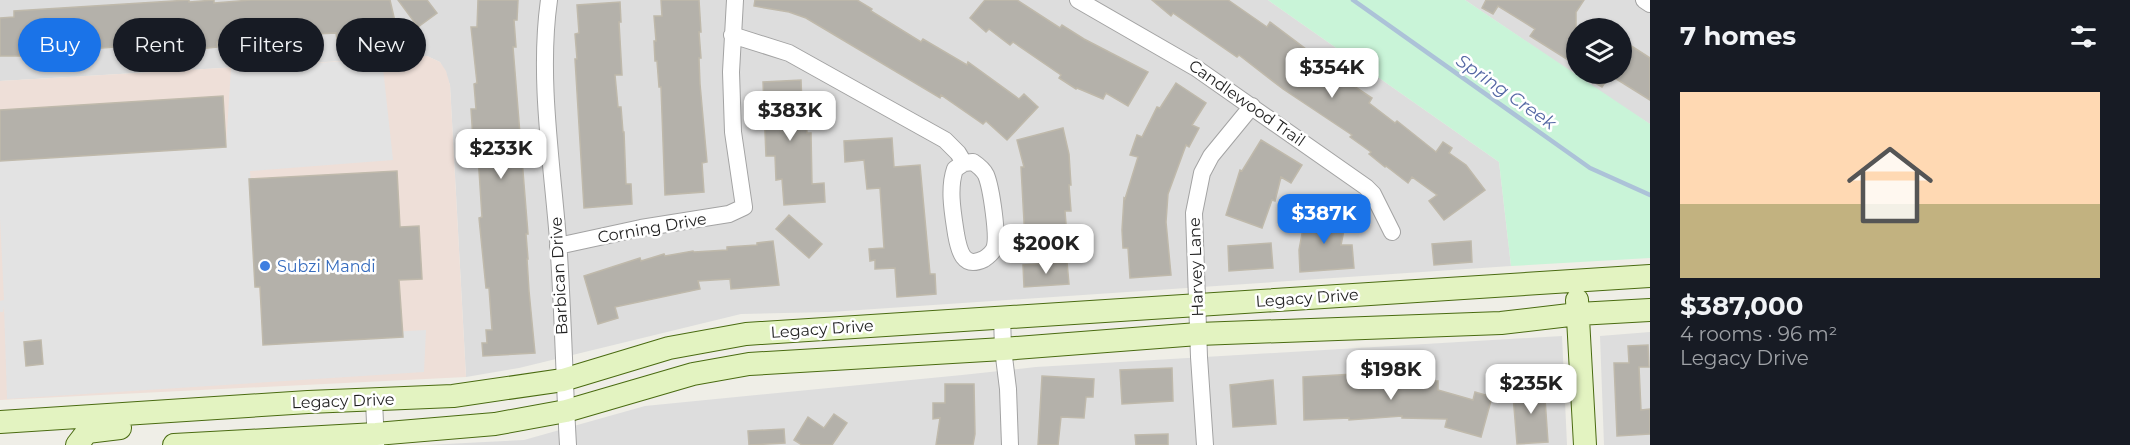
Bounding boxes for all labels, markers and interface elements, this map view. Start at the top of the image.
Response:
chip: Buy [18,18,101,72]
chip: Rent [113,18,206,72]
chip: Filters [218,18,324,72]
chip: New [336,18,426,72]
map controls [1566,18,1632,84]
button: layers [1566,18,1632,84]
text: 7 homes [1680,20,1796,52]
icon: filters [2067,20,2100,53]
pin: $354K [1290,48,1374,99]
water label: Spring Creek [1452,49,1561,135]
text: $354K [1300,55,1364,79]
street label: Candlewood Trail [1185,56,1309,150]
pin: $383K [748,91,832,142]
text: $383K [758,98,822,122]
pin: $233K [459,129,543,180]
icon: home [1836,131,1944,239]
text: $233K [470,136,532,160]
pin: $387K [1282,194,1366,245]
text: $387K [1292,201,1356,225]
street label: Corning Drive [596,209,708,247]
street label: Barbican Drive [546,216,572,336]
street label: Harvey Lane [1185,217,1207,317]
pin: $200K [1004,224,1088,275]
text: $200K [1013,231,1079,255]
place label: Subzi Mandi [277,257,376,276]
marker: Subzi Mandi [258,259,272,273]
street label: Legacy Drive [1255,285,1359,311]
text: $387,000 [1680,290,1803,322]
street label: Legacy Drive [770,316,874,342]
text: 4 rooms · 96 m² [1680,322,1837,346]
text: Legacy Drive [1680,346,1809,370]
pin: $198K [1349,350,1433,401]
text: $198K [1360,357,1422,381]
pin: $235K [1489,364,1573,415]
text: $235K [1500,371,1562,395]
street label: Legacy Drive [291,390,395,412]

